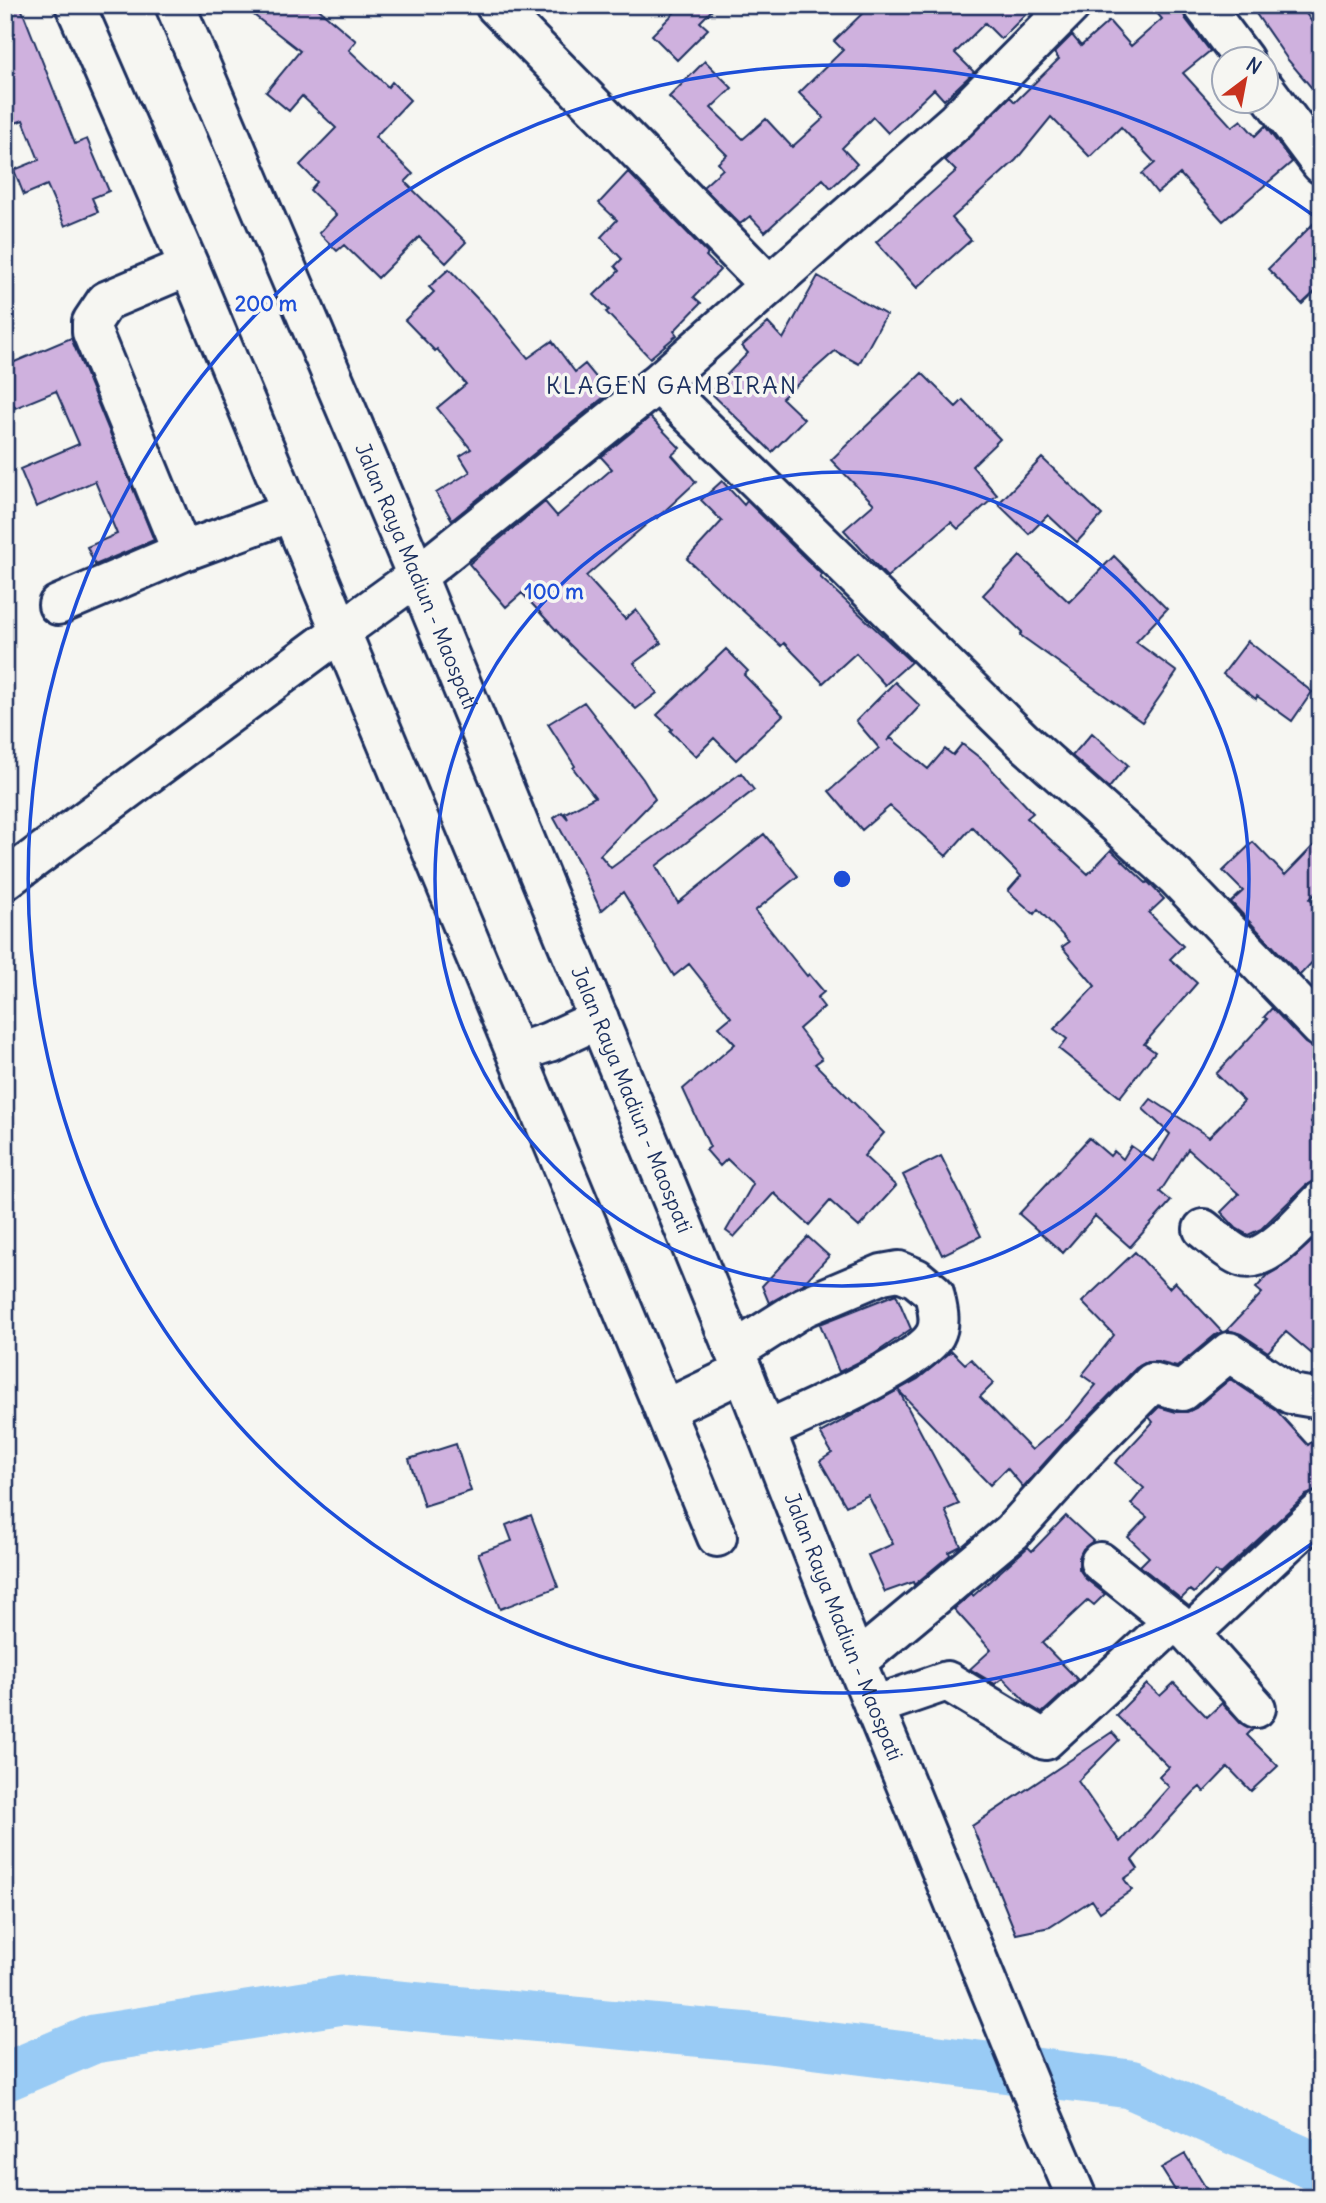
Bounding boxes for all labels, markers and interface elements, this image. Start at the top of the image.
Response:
north arrow [1210,46,1280,116]
text: N [1242,52,1266,79]
text: 200 m [235,290,298,317]
district label: KLAGEN GAMBIRAN [546,370,798,400]
street label: Jalan Raya Madiun - Maospati [349,439,484,713]
text: 100 m [524,578,584,605]
centre of rings [830,867,854,891]
street label: Jalan Raya Madiun - Maospati [565,962,699,1237]
street label: Jalan Raya Madiun - Maospati [778,1489,909,1764]

